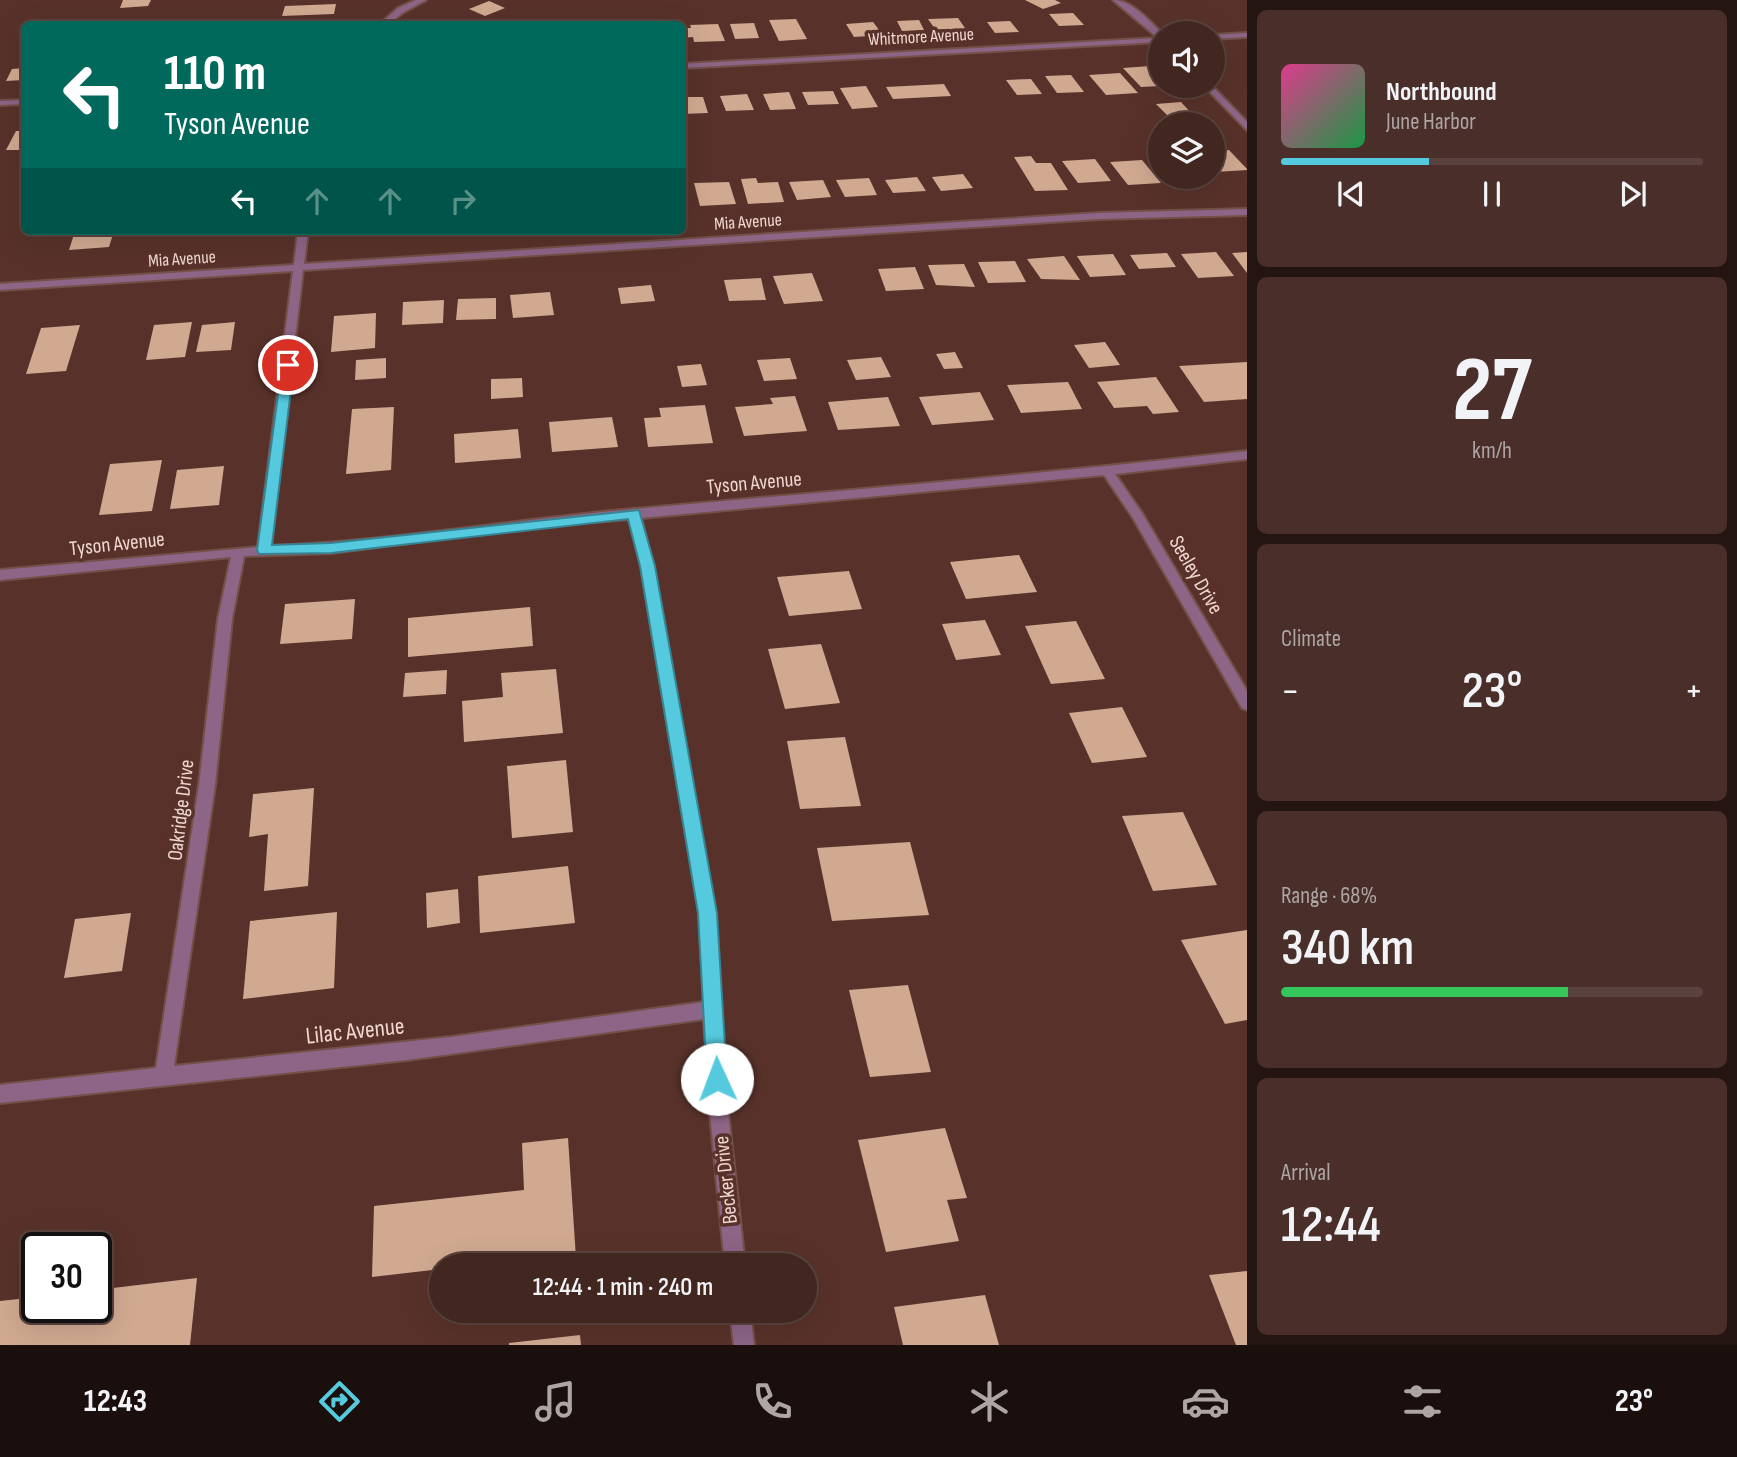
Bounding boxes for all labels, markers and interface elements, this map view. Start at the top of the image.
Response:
map controls [1148,21,1225,189]
button: sound [1148,21,1225,98]
street label: Whitmore Avenue [867,24,975,50]
text: 110 m [164,45,266,104]
icon: left [49,49,140,140]
text: Northbound [1386,77,1497,108]
text: Tyson Avenue [164,105,310,144]
text: June Harbor [1386,108,1476,136]
button: layers [1148,112,1225,189]
icon: previous [1332,175,1370,213]
icon: pause [1473,175,1511,213]
icon: next [1614,175,1652,213]
icon: left [225,182,263,220]
icon: ahead [298,182,336,220]
icon: ahead [371,182,409,220]
icon: right [444,182,482,220]
street label: Mia Avenue [713,209,783,235]
street label: Mia Avenue [147,246,217,272]
pin [258,335,318,395]
text: 27 [1452,337,1532,446]
icon: arrive [269,346,307,384]
text: km/h [1472,437,1512,465]
street label: Tyson Avenue [705,466,803,500]
street label: Tyson Avenue [68,527,166,561]
street label: Seeley Drive [1164,531,1228,619]
text: Climate [1281,625,1341,653]
text: 23° [1462,660,1522,723]
text: − [1281,669,1300,714]
text: + [1684,669,1703,714]
street label: Oakridge Drive [162,758,200,862]
text: Range · 68% [1281,882,1377,910]
text: 340 km [1281,917,1414,980]
street label: Lilac Avenue [304,1011,406,1051]
position arrow [680,1042,754,1116]
street label: Becker Drive [709,1135,743,1225]
text: Arrival [1281,1159,1330,1187]
text: 12:44 [1281,1194,1381,1257]
speed limit sign: 30 [21,1232,112,1323]
text: 12:44 · 1 min · 240 m [533,1272,713,1303]
icon: directions [315,1377,364,1426]
icon: music [531,1377,580,1426]
icon: phone [748,1377,797,1426]
icon: climate [965,1377,1014,1426]
icon: car [1181,1377,1230,1426]
icon: filters [1398,1377,1447,1426]
text: 12:43 [84,1382,147,1421]
text: 23° [1615,1382,1653,1421]

